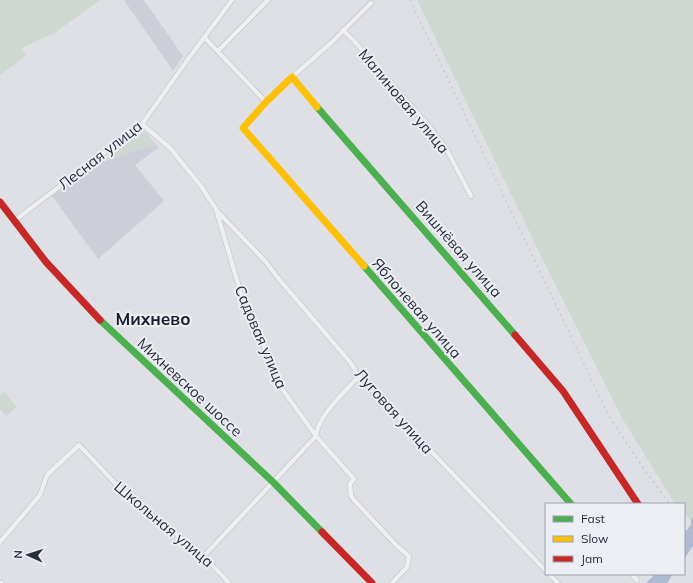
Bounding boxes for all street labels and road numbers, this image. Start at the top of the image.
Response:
street label: Малиновая улица [355,45,453,157]
street label: Лесная улица [54,116,146,194]
street label: Вишнёвая улица [412,197,506,301]
street label: Яблоневая улица [368,254,466,362]
street label: Садовая улица [231,282,291,392]
street label: Михневское шоссе [134,333,246,441]
street label: Луговая улица [351,364,437,458]
street label: Школьная улица [110,477,218,571]

